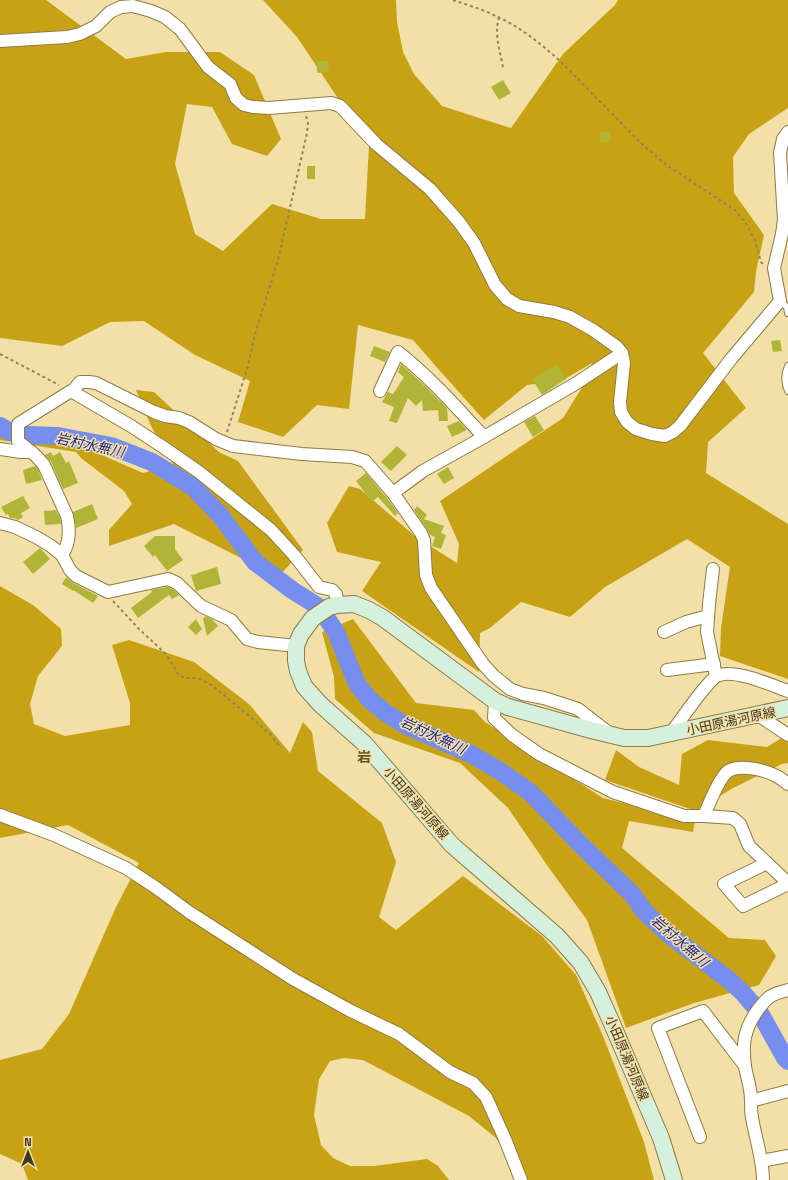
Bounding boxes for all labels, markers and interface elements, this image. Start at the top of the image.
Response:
water label: 岩村水無川 [54,429,128,461]
street label: 小田原湯河原線 [685,703,777,739]
water label: 岩村水無川 [397,712,470,759]
district label: 岩 [357,748,371,766]
street label: 小田原湯河原線 [380,763,452,843]
water label: 岩村水無川 [648,911,714,972]
street label: 小田原湯河原線 [601,1013,653,1103]
north arrow [8,1132,48,1172]
text: N [24,1135,32,1149]

